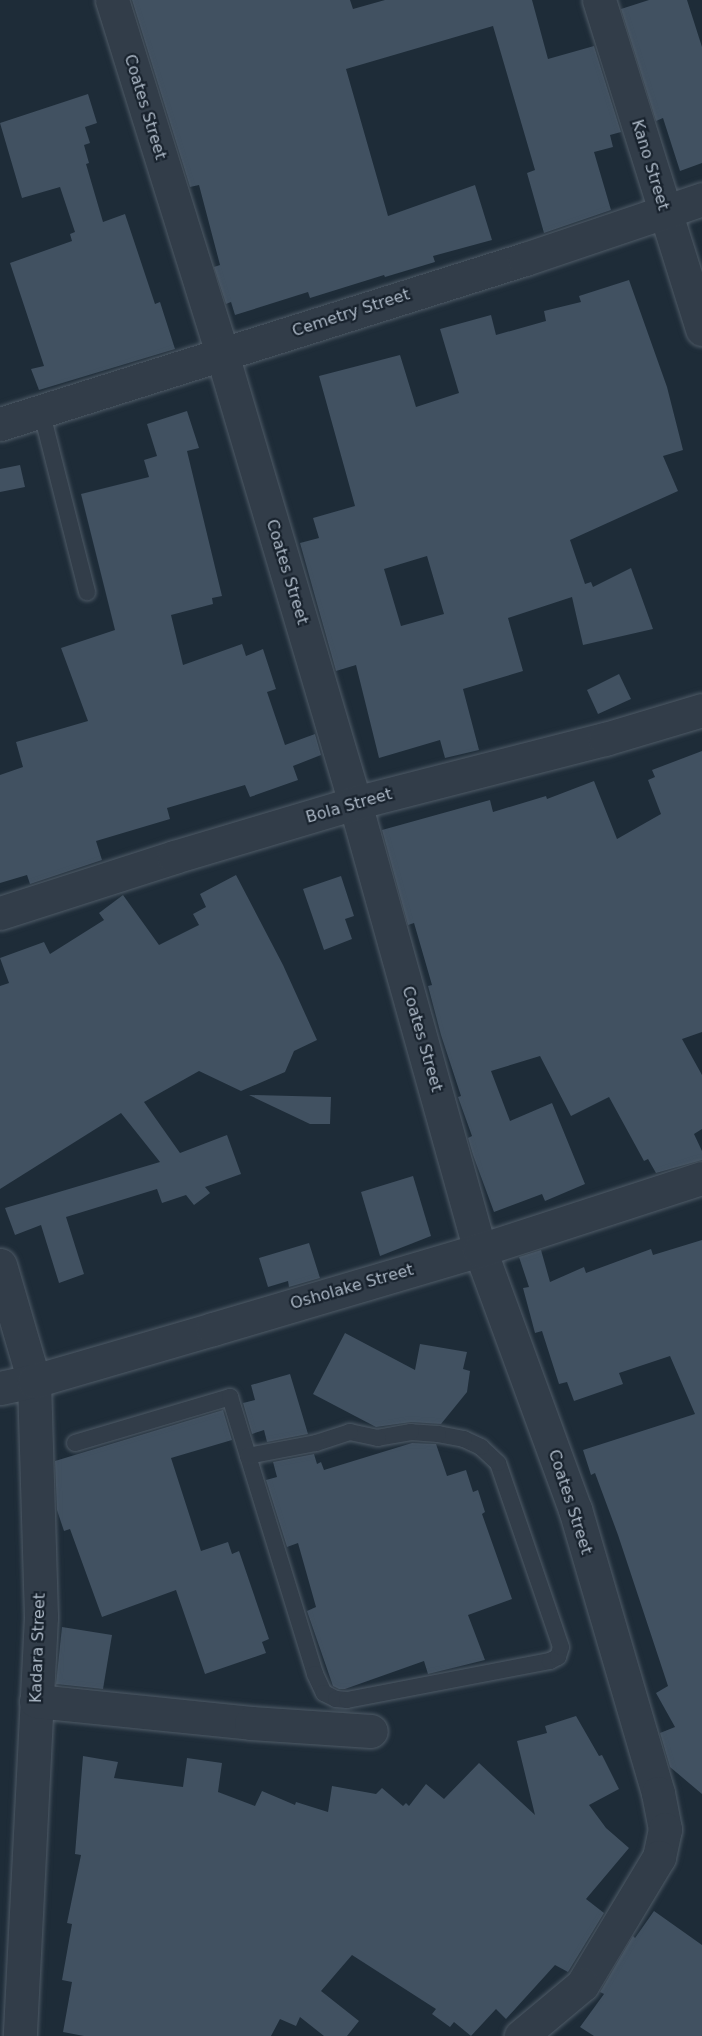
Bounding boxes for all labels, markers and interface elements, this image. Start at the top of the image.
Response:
street label: Coates Street [120,52,170,162]
street label: Kano Street [627,117,673,213]
street label: Cemetry Street [290,285,412,341]
street label: Coates Street [262,517,312,627]
street label: Bola Street [304,785,394,827]
street label: Coates Street [398,984,446,1094]
street label: Osholake Street [288,1260,416,1314]
street label: Coates Street [544,1447,596,1557]
street label: Kadara Street [26,1593,50,1703]

